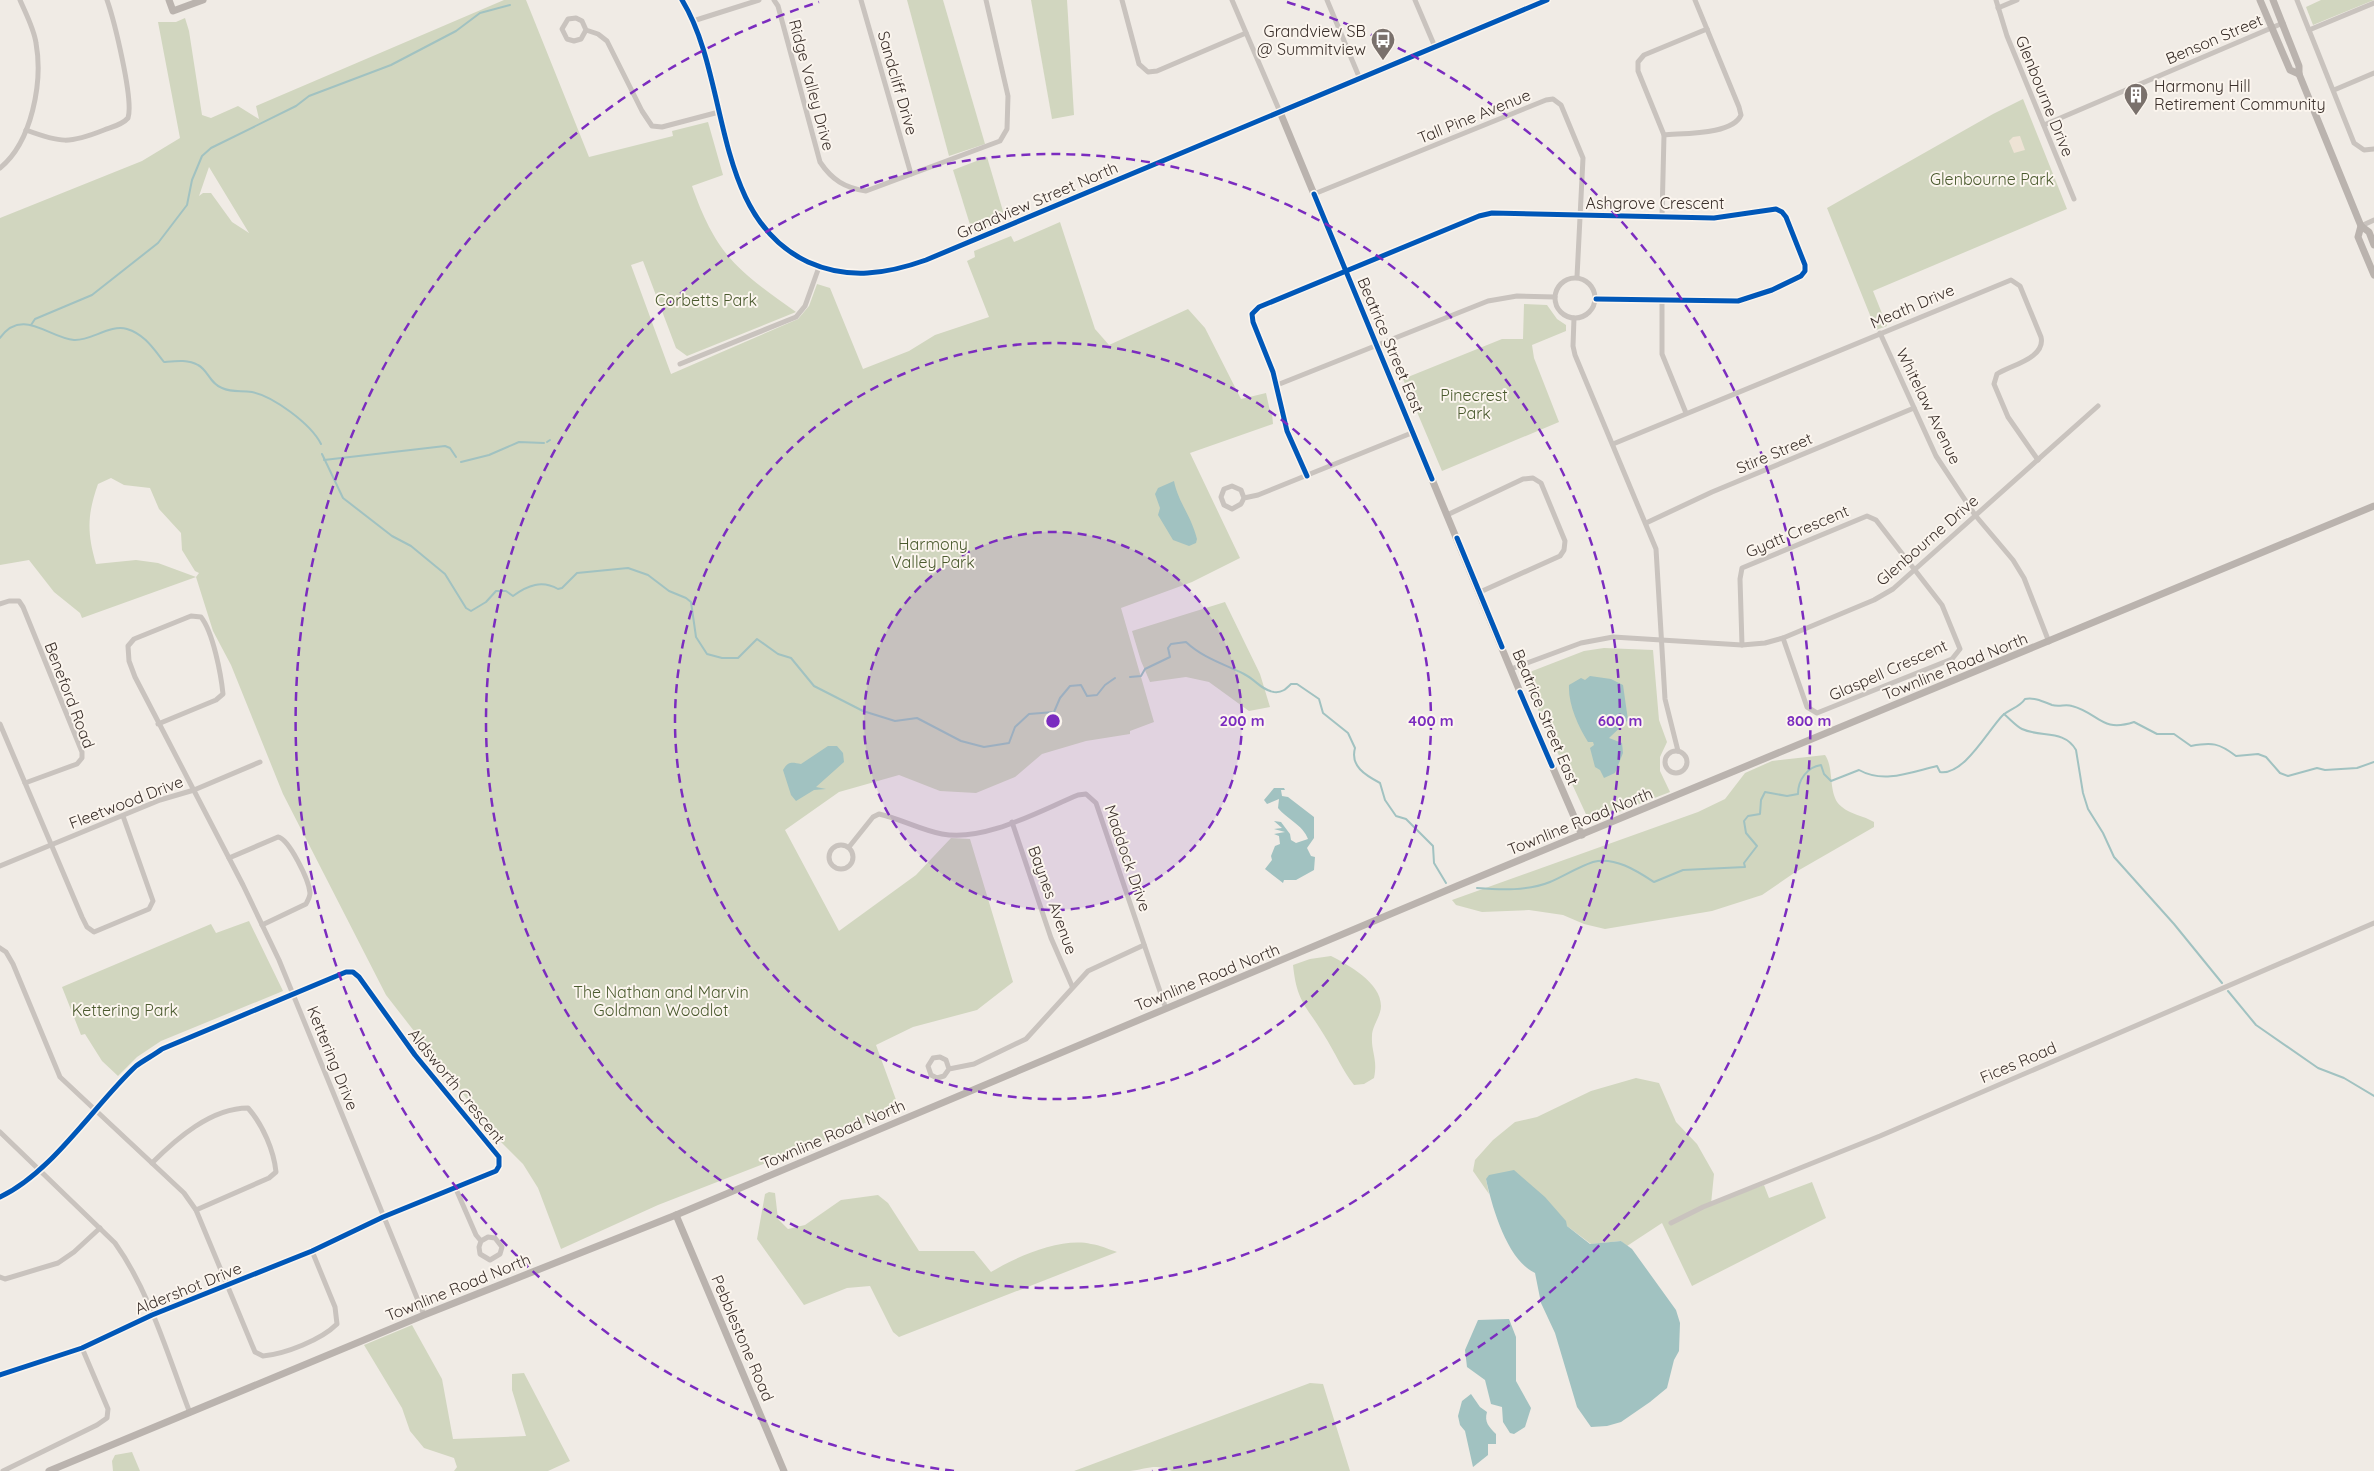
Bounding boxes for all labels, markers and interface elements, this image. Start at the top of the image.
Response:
street label: Benson Street [2163,10,2265,68]
street label: Ridge Valley Drive [785,17,839,153]
place label: Grandview SB @ Summitview [1257,21,1366,59]
bus stop icon: Grandview SB @ Summitview [1370,27,1396,61]
street label: Sandcliff Drive [874,29,922,137]
street label: Glenbourne Drive [2012,33,2078,159]
place label: Harmony Hill Retirement Community [2154,76,2326,114]
building icon: Harmony Hill Retirement Community [2123,82,2149,116]
street label: Tall Pine Avenue [1415,84,1533,148]
street label: Grandview Street North [953,157,1121,243]
park label: Glenbourne Park [1930,169,2054,189]
street label: Ashgrove Crescent [1586,193,1724,213]
street label: Beatrice Street East [1353,274,1429,416]
street label: Meath Drive [1867,279,1957,333]
park label: Corbetts Park [655,290,757,310]
street label: Whitelaw Avenue [1892,345,1966,467]
park label: Pinecrest Park [1440,385,1508,423]
street label: Stire Street [1733,428,1815,478]
street label: Glenbourne Drive [1872,490,1982,590]
street label: Gyatt Crescent [1743,500,1851,562]
park label: Harmony Valley Park [891,534,975,572]
street label: Townline Road North [1880,628,2030,704]
street label: Glaspell Crescent [1826,635,1950,705]
street label: Beneford Road [41,639,99,751]
street label: Beatrice Street East [1508,646,1584,788]
text: 200 m [1220,711,1265,730]
text: 400 m [1408,711,1454,730]
text: 600 m [1598,711,1642,730]
text: 800 m [1787,711,1831,730]
centre of rings [1044,712,1062,730]
street label: Fleetwood Drive [66,771,186,833]
street label: Townline Road North [1505,783,1655,859]
street label: Maddock Drive [1100,802,1156,914]
street label: Baynes Avenue [1024,843,1082,957]
street label: Townline Road North [1132,939,1282,1015]
park label: The Nathan and Marvin Goldman Woodlot [573,982,749,1020]
park label: Kettering Park [72,1000,178,1020]
street label: Kettering Drive [303,1003,363,1113]
street label: Aldsworth Crescent [404,1024,510,1148]
street label: Fices Road [1977,1037,2059,1087]
street label: Townline Road North [758,1095,908,1173]
street label: Townline Road North [383,1249,533,1325]
street label: Aldershot Drive [132,1257,244,1319]
street label: Pebblestone Road [707,1272,779,1404]

